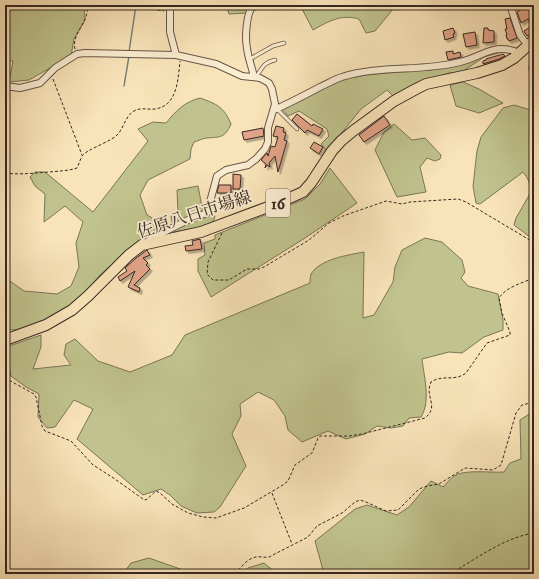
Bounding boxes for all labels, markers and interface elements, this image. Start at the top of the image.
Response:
street label: 佐原八日市場線 [134,186,254,244]
road number: 16 [266,189,290,217]

